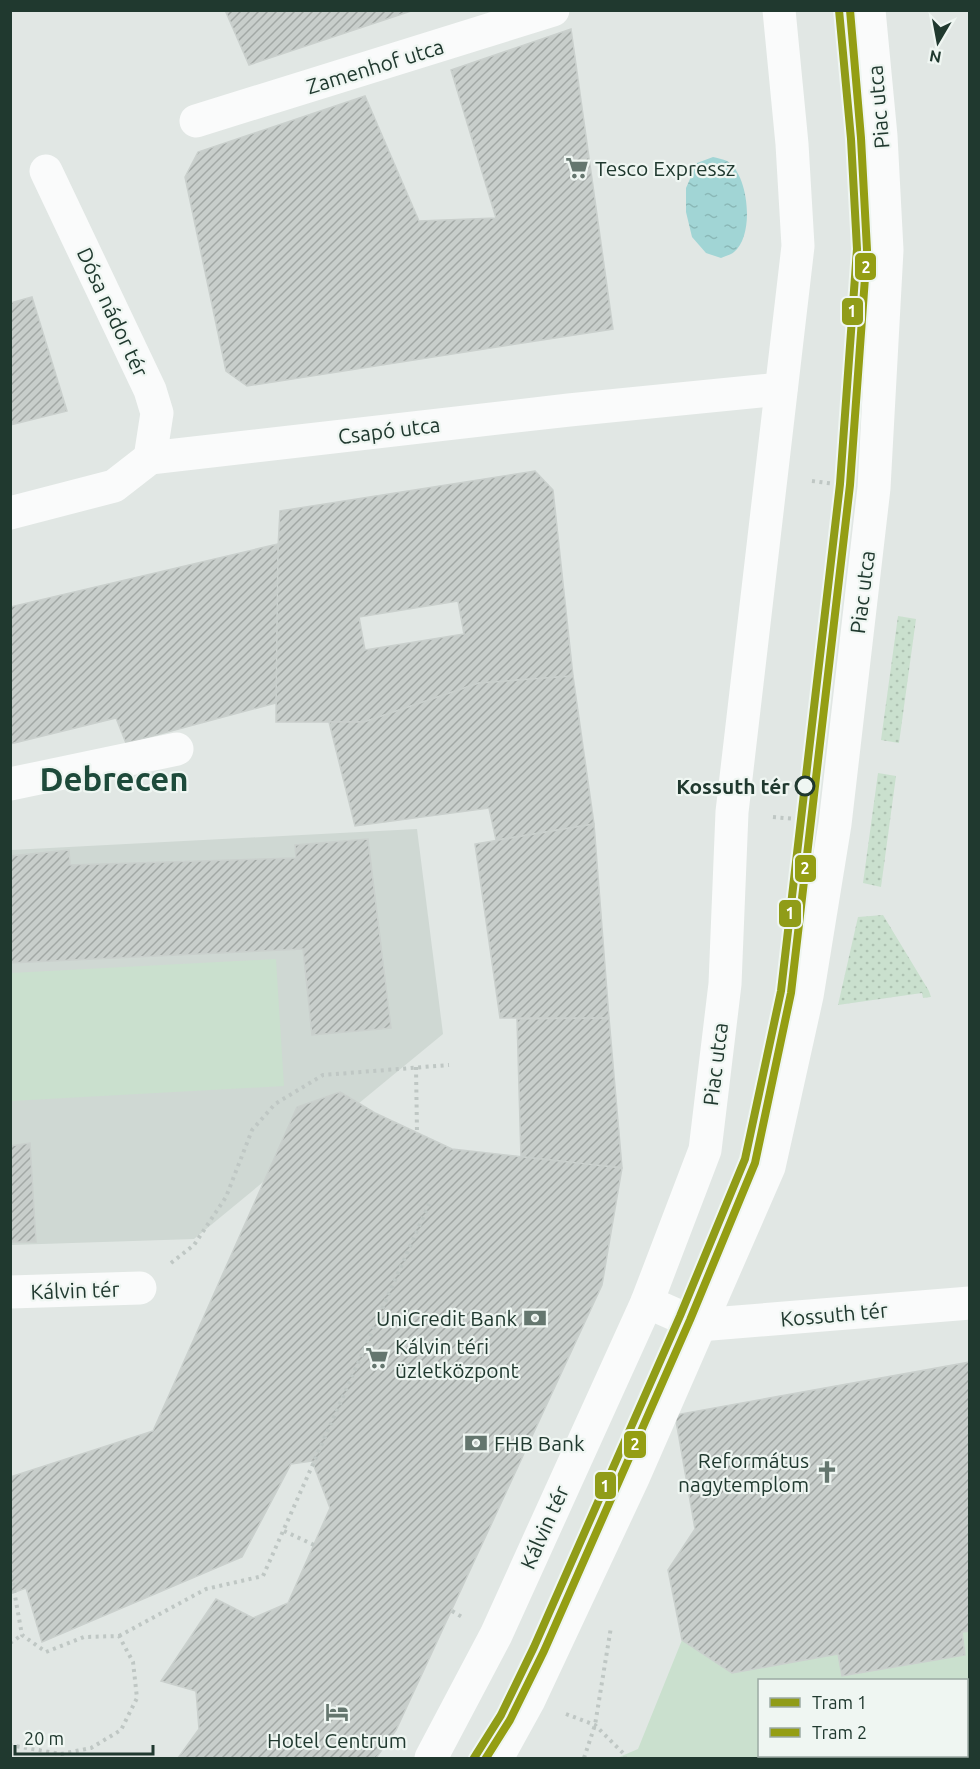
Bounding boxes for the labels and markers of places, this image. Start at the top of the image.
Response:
supermarket icon: Tesco Expressz [564,155,590,181]
place label: Tesco Expressz [595,156,735,180]
place label: Kossuth tér [676,774,790,798]
marker: Kossuth tér [795,776,815,796]
bank icon: UniCredit Bank [522,1305,548,1331]
place label: UniCredit Bank [376,1306,517,1330]
place label: Kálvin téri üzletközpont [395,1334,519,1382]
supermarket icon: Kálvin téri üzletközpont [364,1345,390,1371]
bank icon: FHB Bank [463,1430,489,1456]
place label: FHB Bank [494,1431,585,1455]
place label: Református nagytemplom [678,1448,809,1496]
church icon: Református nagytemplom [814,1459,840,1485]
hotel icon: Hotel Centrum [324,1699,350,1725]
place label: Hotel Centrum [267,1728,407,1752]

